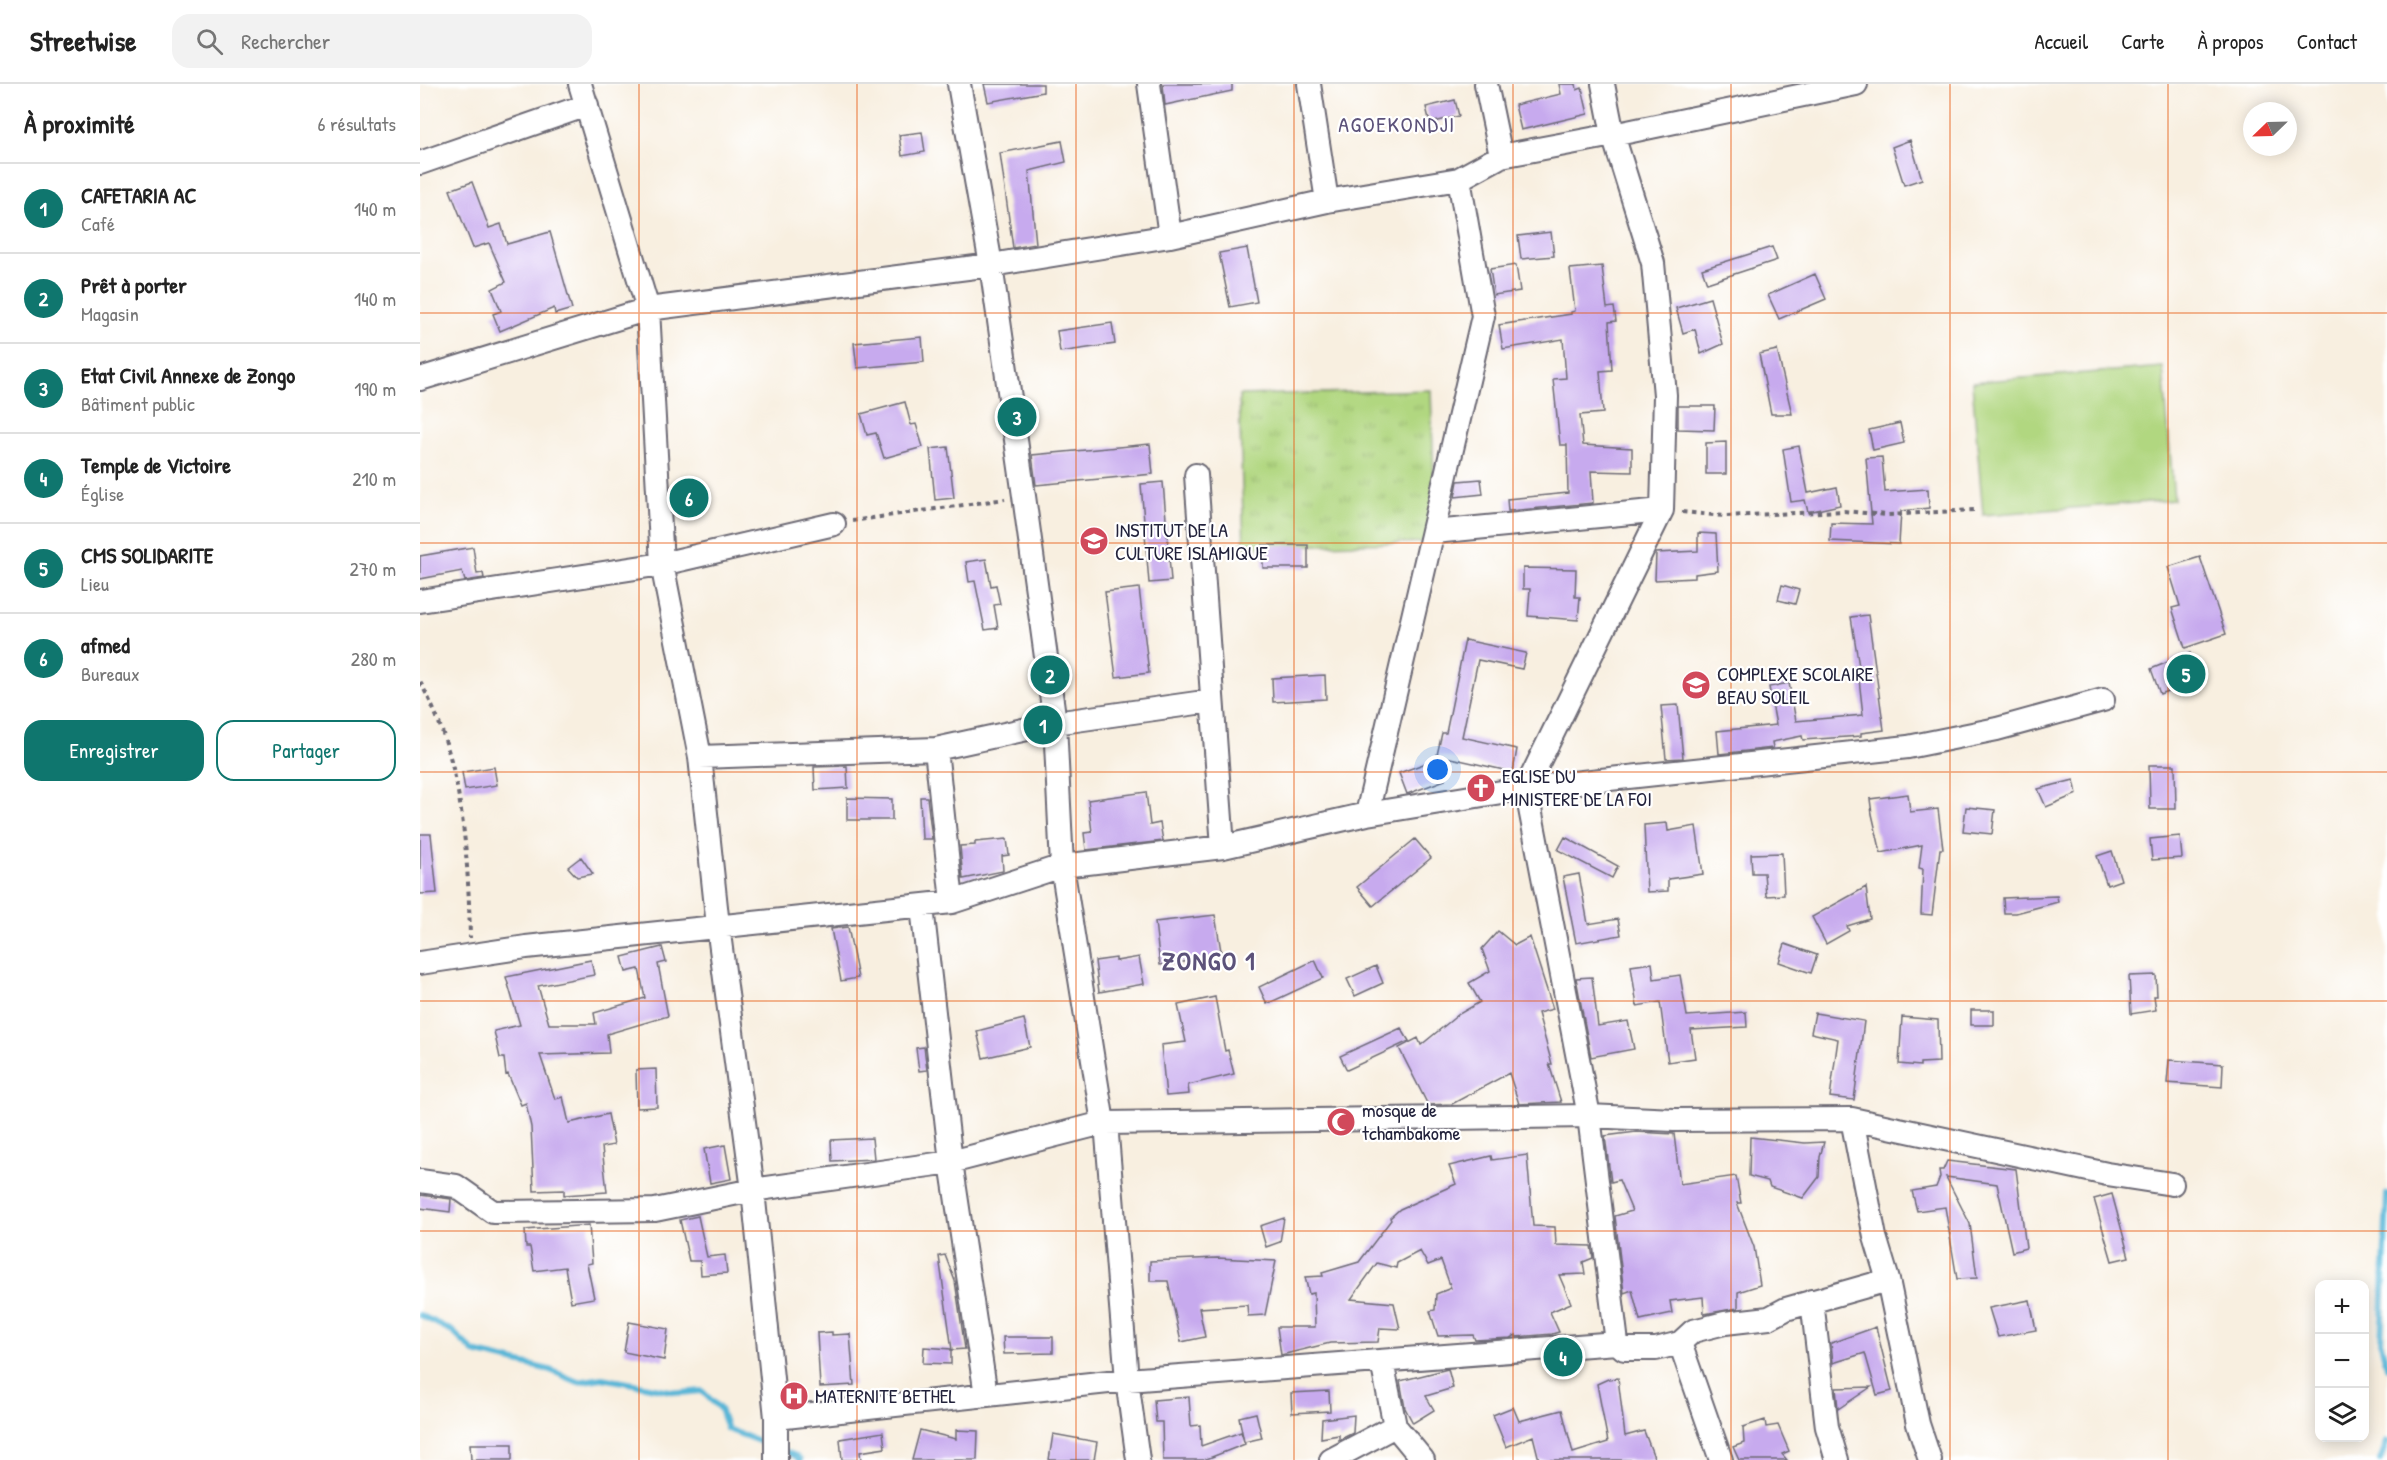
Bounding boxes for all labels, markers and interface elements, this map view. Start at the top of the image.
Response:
search box [172,14,592,68]
text: Streetwise [30,22,136,60]
icon: search [193,25,226,58]
text: Rechercher [241,26,330,56]
text: Accueil [2035,27,2088,56]
text: Carte [2121,27,2165,56]
text: À propos [2198,27,2264,56]
text: Contact [2297,27,2357,56]
north arrow [2243,102,2297,156]
text: À proximité [24,106,135,141]
district label: AGOEKONDJI [1338,109,1456,139]
text: 6 résultats [317,110,396,137]
text: CAFETARIA AC [81,180,197,210]
text: 1 [40,195,47,222]
text: 140 m [354,195,396,222]
text: Café [81,210,115,237]
text: Prêt à porter [81,270,187,300]
text: 2 [39,285,48,312]
text: 140 m [354,285,396,312]
text: Magasin [81,300,139,327]
text: Etat Civil Annexe de Zongo [81,360,295,390]
text: 3 [39,375,48,402]
text: 190 m [354,375,396,402]
text: Bâtiment public [81,390,195,417]
pin: 3 [998,394,1036,440]
text: Temple de Victoire [81,450,231,480]
text: 4 [40,465,47,492]
text: 210 m [352,465,396,492]
pin: 6 [670,476,708,520]
text: Église [81,480,124,507]
place label: INSTITUT DE LA CULTURE ISLAMIQUE [1115,516,1268,566]
school or university icon: INSTITUT DE LA CULTURE ISLAMIQUE [1078,525,1110,557]
text: CMS SOLIDARITE [81,540,213,570]
text: 5 [39,555,48,582]
text: 270 m [350,555,396,582]
text: Lieu [81,570,109,597]
text: afmed [81,630,130,660]
text: 6 [40,645,47,672]
text: 280 m [351,645,396,672]
pin: 2 [1030,652,1070,698]
pin: 5 [2166,652,2206,696]
text: Bureaux [81,660,140,687]
place label: COMPLEXE SCOLAIRE BEAU SOLEIL [1717,660,1874,710]
school or university icon: COMPLEXE SCOLAIRE BEAU SOLEIL [1680,669,1712,701]
pin: 1 [1024,702,1062,748]
button: Enregistrer [24,720,204,781]
button: Partager [216,720,396,781]
your location [1423,755,1452,784]
place label: EGLISE DU MINISTERE DE LA FOI [1502,762,1652,812]
church icon: EGLISE DU MINISTERE DE LA FOI [1465,772,1497,804]
district label: ZONGO 1 [1162,943,1256,978]
place label: mosque de tchambakome [1362,1096,1461,1146]
mosque icon: mosque de tchambakome [1325,1106,1357,1138]
map controls [2315,1280,2369,1442]
button: + [2315,1280,2369,1334]
pin: 4 [1544,1334,1582,1380]
button: − [2315,1334,2369,1388]
hospital icon: MATERNITE BETHEL [778,1380,810,1412]
place label: MATERNITE BETHEL [815,1382,956,1409]
button: layers [2315,1388,2369,1442]

